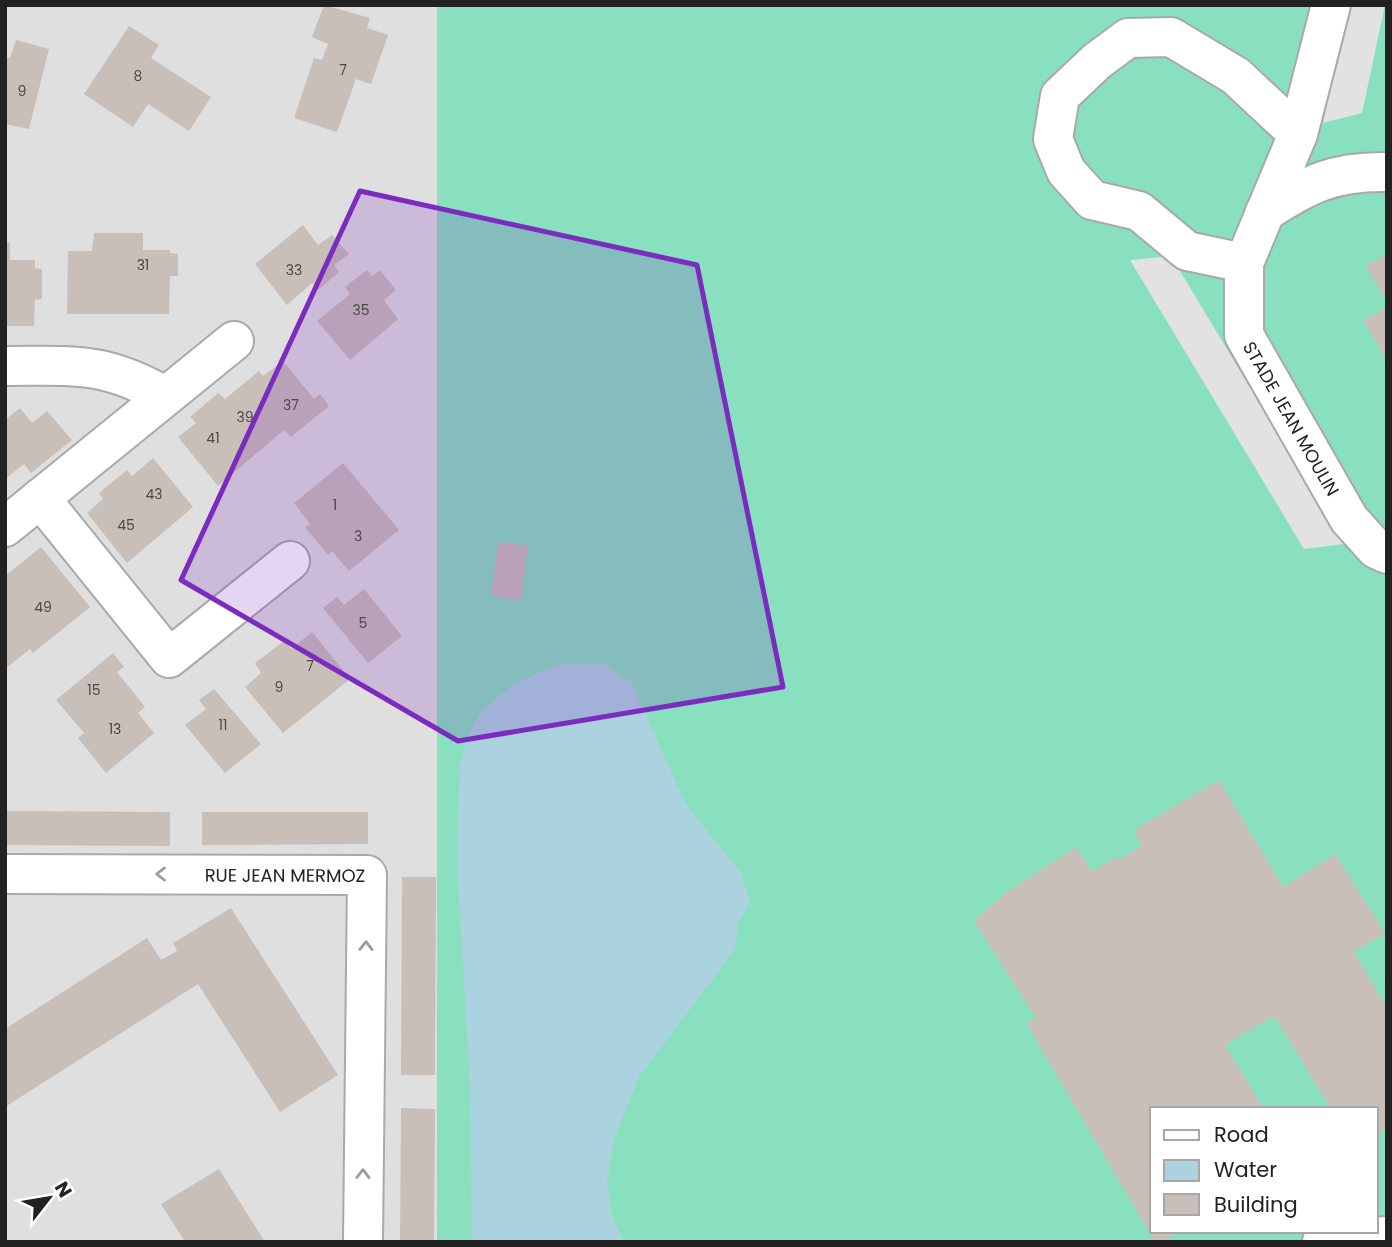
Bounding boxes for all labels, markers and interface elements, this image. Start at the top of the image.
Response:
house number: 7 [339,60,347,80]
house number: 8 [134,66,143,86]
house number: 9 [18,81,26,101]
house number: 31 [137,255,149,275]
house number: 33 [286,260,302,280]
house number: 35 [352,300,370,320]
street label: STADE JEAN MOULIN [1238,336,1346,500]
house number: 37 [283,395,299,415]
house number: 39 [236,407,254,427]
house number: 41 [206,428,220,448]
house number: 43 [145,484,163,504]
house number: 1 [333,495,337,515]
house number: 45 [117,515,135,535]
house number: 3 [354,526,362,546]
house number: 49 [34,597,52,617]
house number: 5 [359,613,367,633]
house number: 7 [306,656,314,676]
house number: 9 [275,677,283,697]
house number: 15 [87,680,101,700]
house number: 11 [219,715,227,735]
house number: 13 [109,719,121,739]
street label: RUE JEAN MERMOZ [205,862,365,887]
one-way arrow [155,866,166,882]
one-way arrow [358,940,374,951]
legend [1150,1107,1378,1233]
text: Road [1214,1120,1269,1149]
text: Water [1214,1155,1277,1184]
north arrow [14,1163,84,1233]
one-way arrow [356,1168,371,1179]
text: N [48,1176,78,1203]
text: Building [1214,1190,1298,1219]

